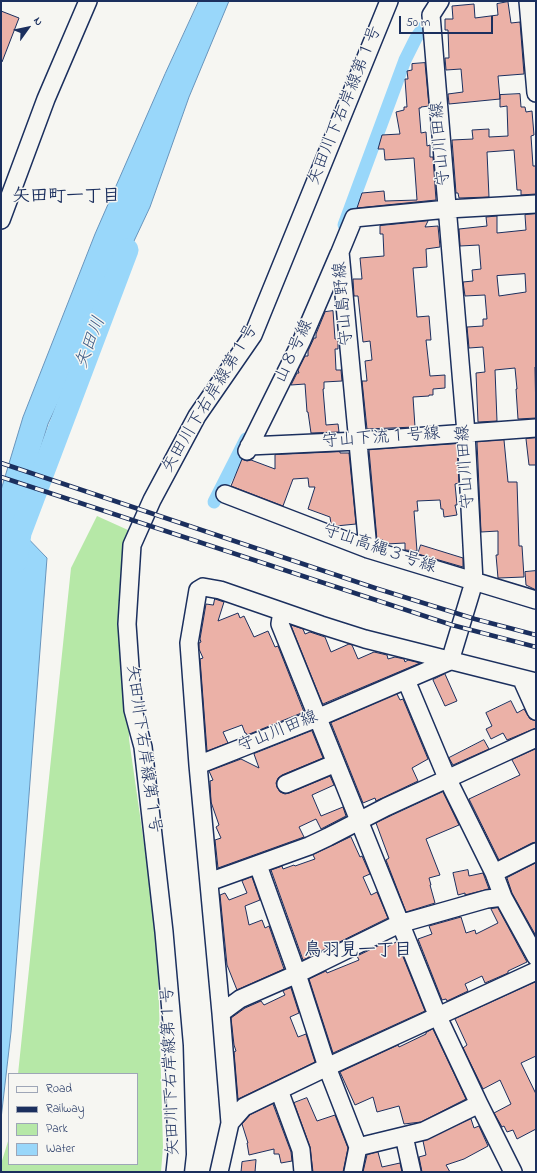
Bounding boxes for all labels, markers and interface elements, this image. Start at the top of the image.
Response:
north arrow [8,8,48,48]
scale bar [401,8,495,34]
text: N [29,14,47,29]
text: 50 m [406,14,430,32]
street label: 矢田川下右岸線第１号 [305,23,387,189]
street label: 守山川田線 [428,101,456,187]
district label: 矢田町一丁目 [12,187,120,209]
street label: 守山島野線 [331,261,359,347]
water label: 矢田川 [72,314,112,372]
street label: 山８号線 [271,317,319,387]
street label: 矢田川下右岸線第１号 [158,321,264,477]
street label: 守山川田線 [454,424,480,510]
street label: 守山下流１号線 [321,425,441,453]
street label: 守山高縄３号線 [319,521,439,579]
street label: 矢田川下右岸線第１号 [120,663,164,835]
street label: 守山川田線 [235,708,321,758]
district label: 鳥羽見一丁目 [304,941,412,963]
street label: 矢田川下右岸線第１号 [159,986,185,1156]
legend [8,1073,138,1165]
text: Road [46,1080,72,1098]
text: Railway [46,1100,84,1118]
text: Park [46,1120,68,1138]
text: Water [46,1140,75,1158]

